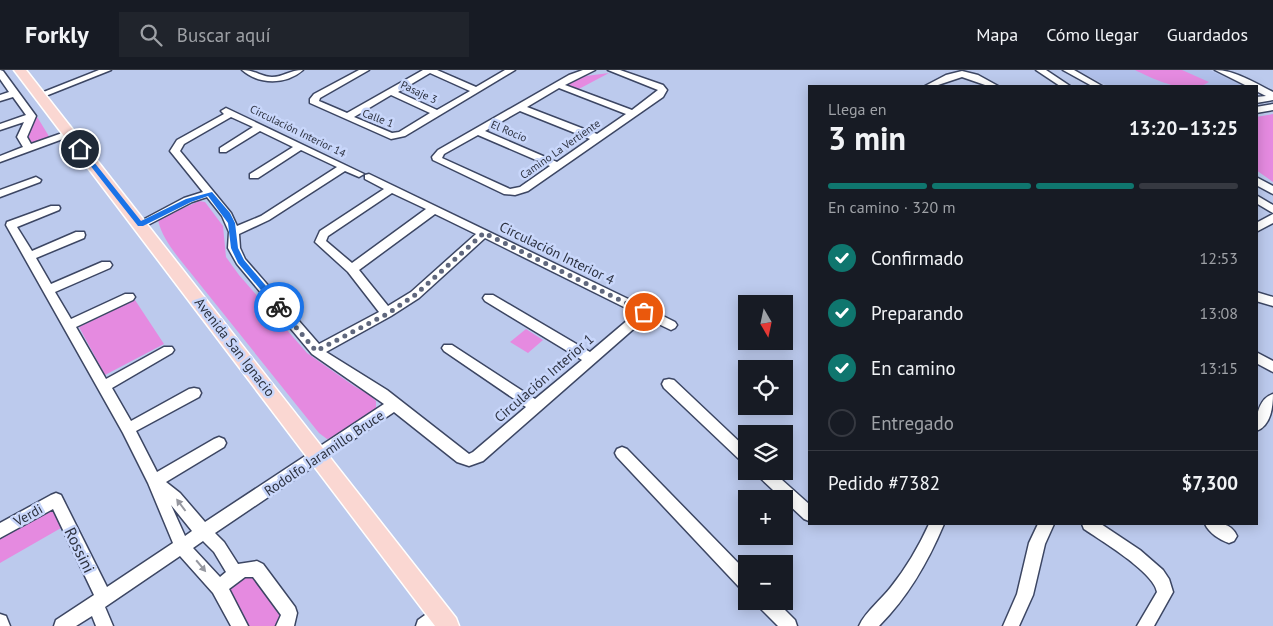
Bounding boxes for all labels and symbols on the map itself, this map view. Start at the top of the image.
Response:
street label: Pasaje 3 [398,77,440,107]
street label: Circulación Interior 14 [248,102,348,160]
street label: Calle 1 [360,106,396,130]
street label: Camino La Vertiente [517,116,603,182]
street label: El Rocio [489,117,529,145]
pin [59,128,101,170]
street label: Circulación Interior 4 [496,217,618,289]
courier [254,282,304,332]
pin [623,291,665,333]
street label: Avenida San Ignacio [191,294,279,400]
north arrow [738,295,792,350]
street label: Circulación Interior 1 [491,330,597,426]
street label: Rodolfo Jaramillo Bruce [261,406,387,500]
one-way arrow [176,498,186,512]
street label: Verdi [10,500,46,531]
street label: Rossini [60,524,100,576]
one-way arrow [196,559,207,572]

